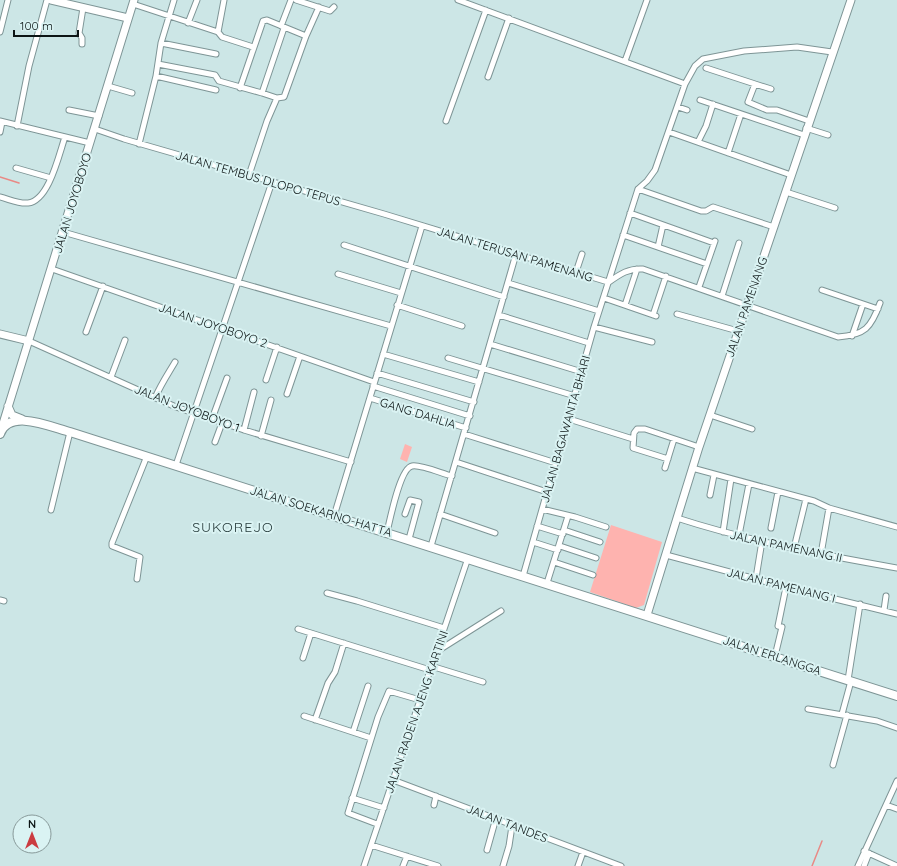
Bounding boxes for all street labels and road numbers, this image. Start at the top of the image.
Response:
street label: JALAN TEMBUS DLOPO TEPUS [174,147,342,209]
street label: JALAN JOYOBOYO [50,151,94,255]
street label: JALAN TERUSAN PAMENANG [435,223,595,285]
street label: JALAN PAMENANG [722,255,770,359]
street label: JALAN JOYOBOYO 2 [157,299,270,351]
street label: JALAN BAGAWANTA BHARI [537,354,593,504]
street label: JALAN JOYOBOYO 1 [132,381,242,435]
street label: GANG DAHLIA [378,394,458,432]
street label: JALAN SOEKARNO-HATTA [248,482,394,540]
street label: JALAN PAMENANG II [728,527,844,565]
street label: JALAN PAMENANG I [725,564,837,606]
street label: JALAN RADEN AJENG KARTINI [381,629,451,795]
street label: JALAN ERLANGGA [721,632,823,678]
street label: JALAN TANDES [464,801,550,845]

